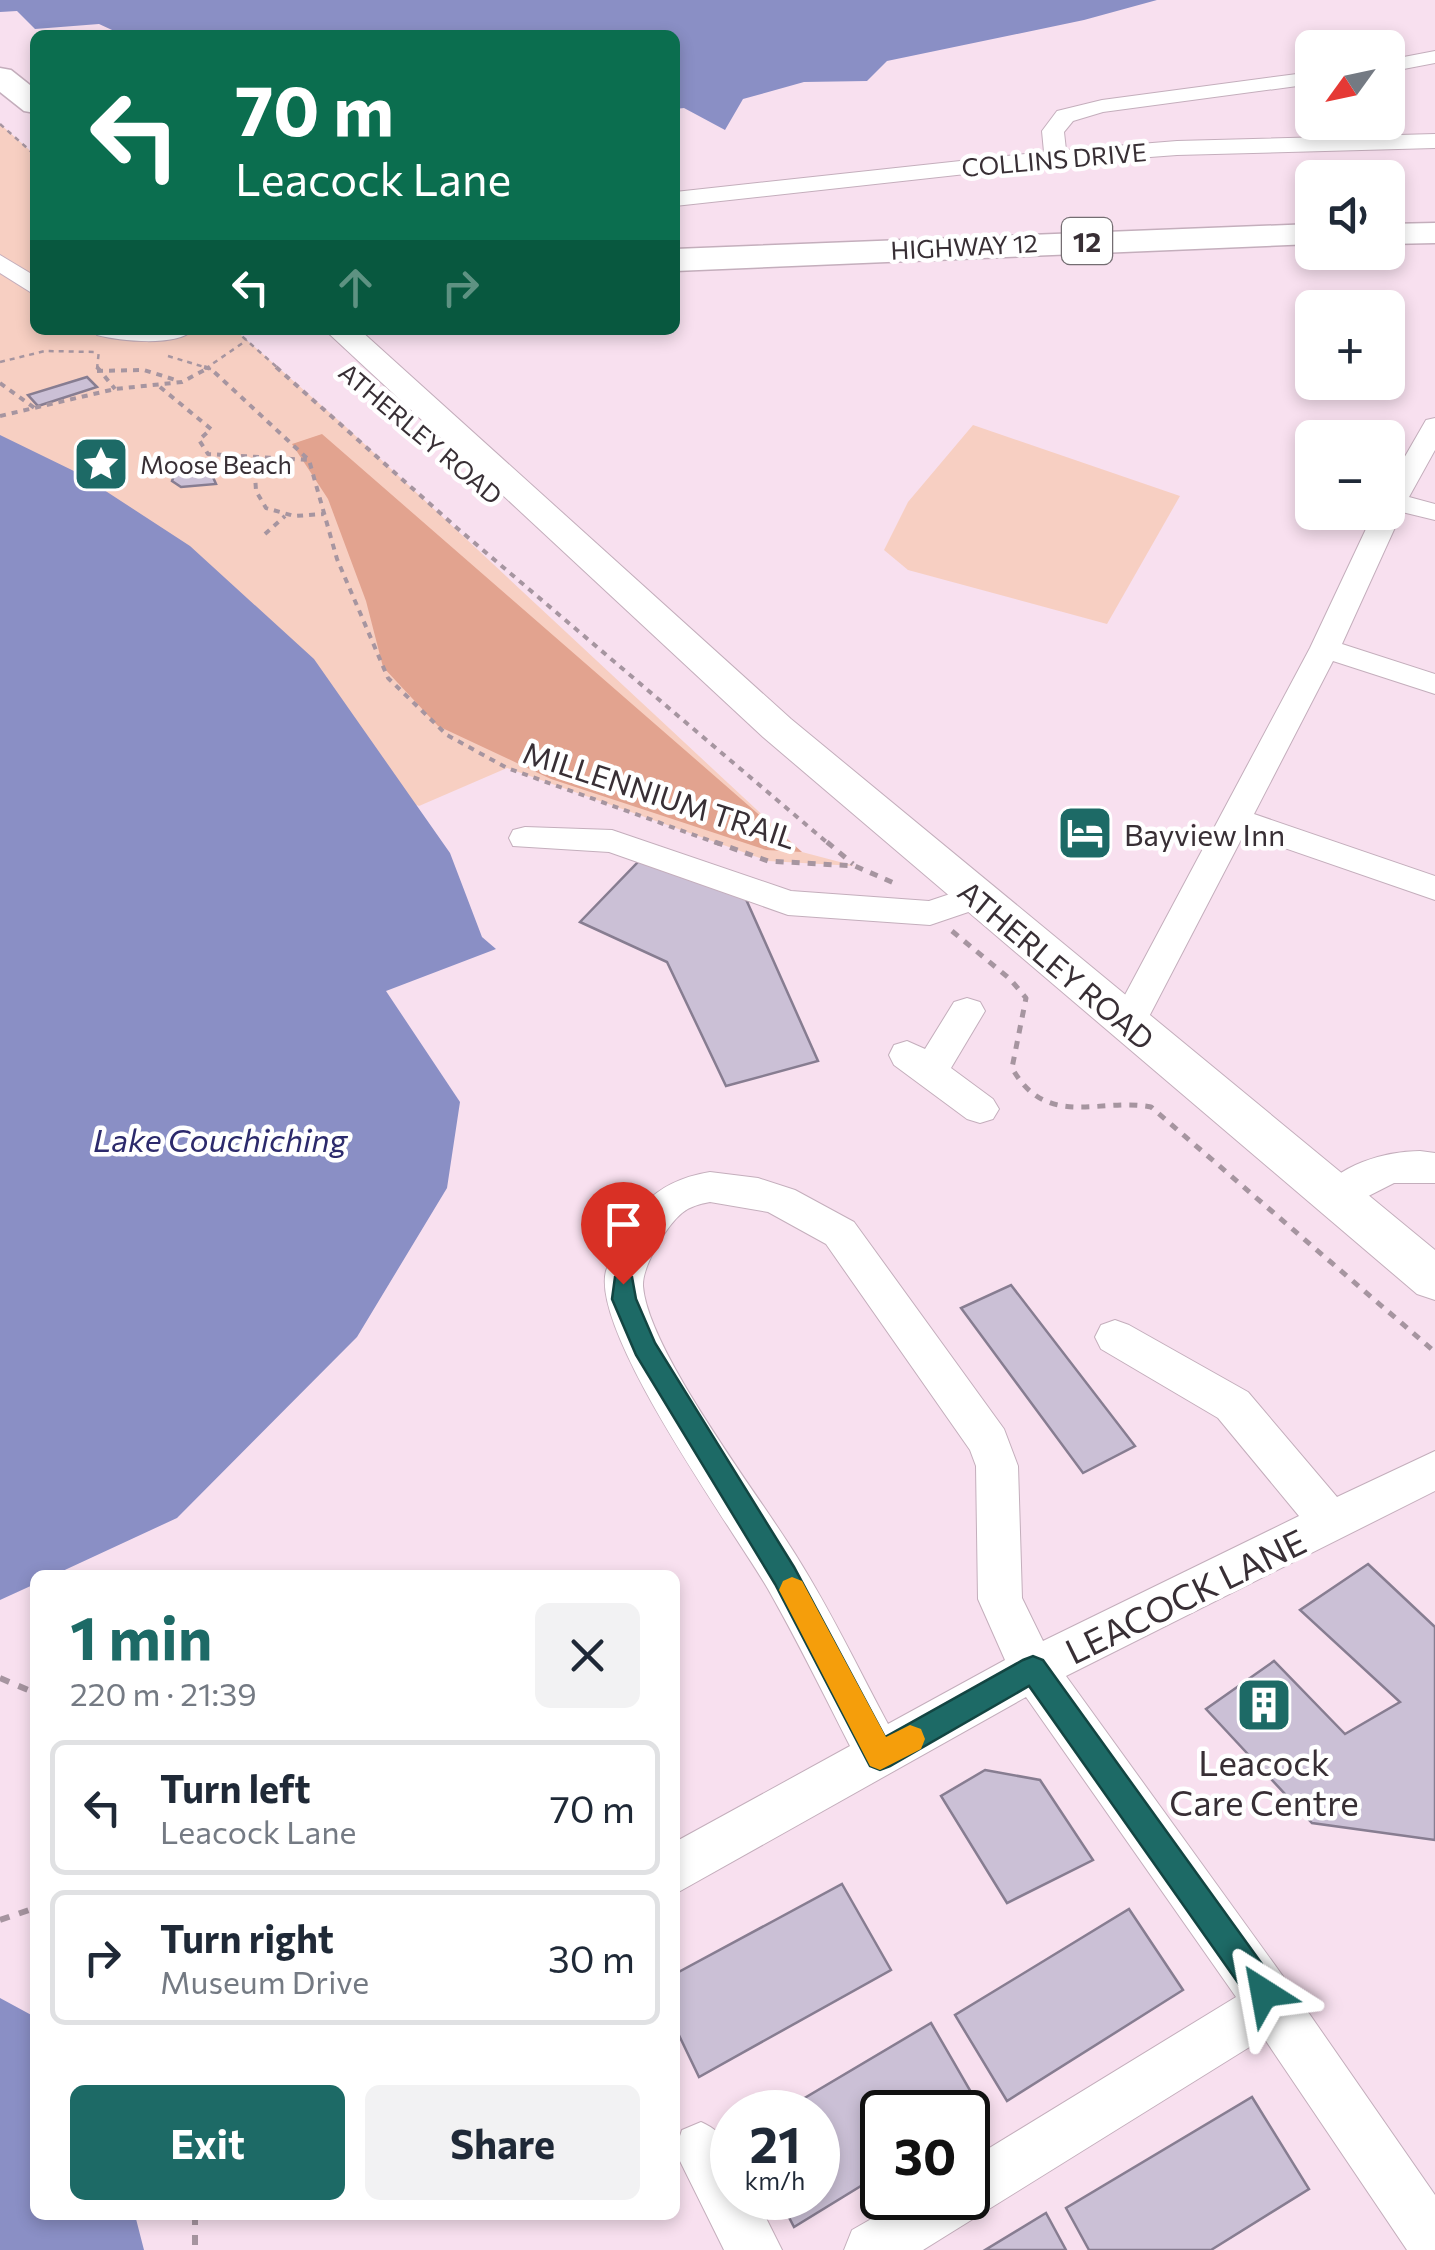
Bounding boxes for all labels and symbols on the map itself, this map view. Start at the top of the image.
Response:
north arrow [1295,30,1405,140]
street label: COLLINS DRIVE [960,136,1148,182]
road number: 12 [1062,218,1112,264]
street label: HIGHWAY 12 [890,227,1038,265]
street label: ATHERLEY ROAD [333,356,509,510]
place icon: Moose Beach [71,434,131,494]
place label: Moose Beach [140,449,292,479]
street label: MILLENNIUM TRAIL [519,732,801,856]
hotel icon: Bayview Inn [1055,803,1115,863]
place label: Bayview Inn [1124,815,1285,852]
street label: ATHERLEY ROAD [952,871,1162,1057]
water label: Lake Couchiching [93,1119,349,1159]
pin [581,1182,666,1285]
street label: LEACOCK LANE [1058,1518,1312,1672]
building icon: Leacock Care Centre [1234,1675,1294,1735]
place label: Leacock Care Centre [1169,1740,1359,1823]
position arrow [1212,1941,1316,2045]
speed limit sign: 30 [860,2090,990,2220]

